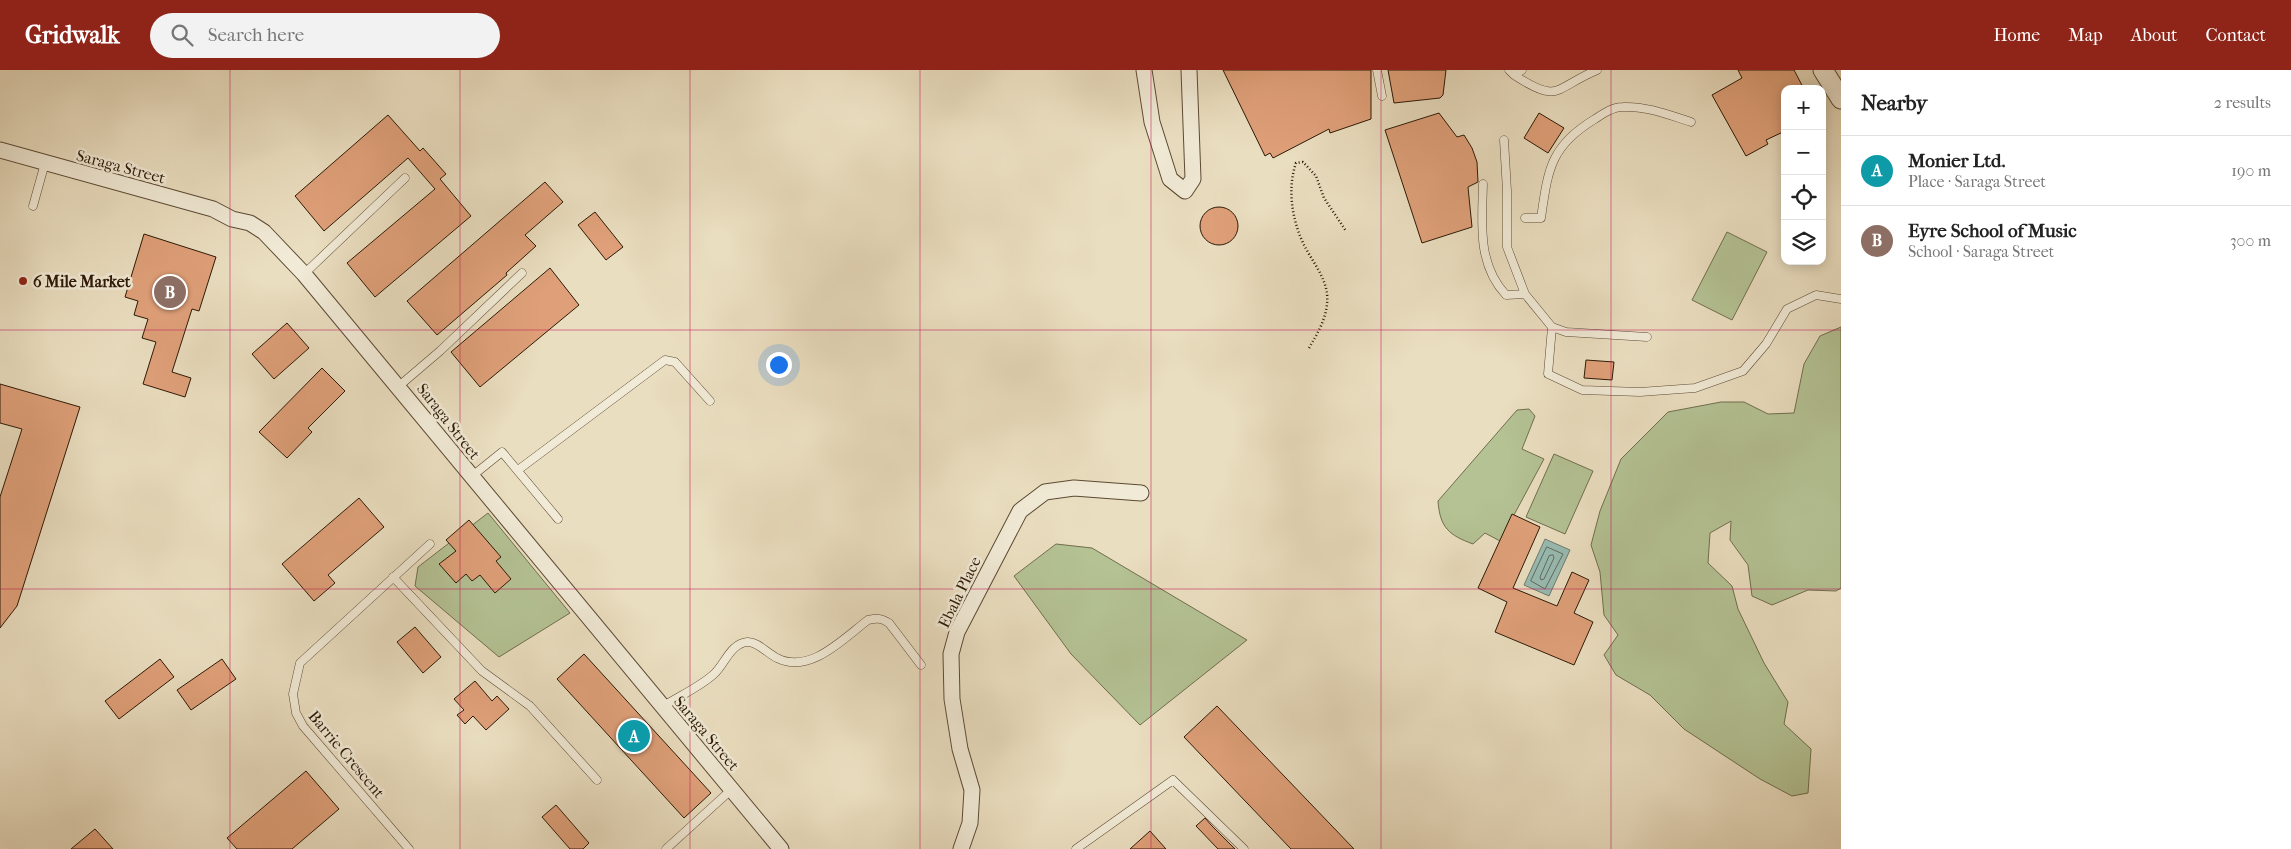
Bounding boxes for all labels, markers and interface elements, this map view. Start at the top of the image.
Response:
search box [150,13,500,58]
text: Gridwalk [25,21,120,49]
icon: search [168,21,196,49]
text: Search here [208,24,304,46]
text: Home [1993,25,2040,46]
text: Map [2068,25,2103,46]
text: About [2131,25,2177,46]
text: Contact [2205,25,2266,46]
map controls [1781,85,1826,265]
button: + [1781,85,1826,130]
text: Nearby [1861,91,1927,115]
text: 2 results [2214,93,2271,112]
button: − [1781,130,1826,175]
street label: Saraga Street [74,145,168,188]
text: Monier Ltd. [1908,150,2005,172]
text: A [1872,161,1882,180]
text: 190 m [2231,161,2271,180]
text: Place · Saraga Street [1908,172,2046,191]
button: locate [1781,175,1826,220]
button: layers [1781,220,1826,265]
text: Eyre School of Music [1908,220,2077,242]
text: B [1872,231,1882,250]
text: 300 m [2230,231,2271,250]
text: School · Saraga Street [1908,242,2054,261]
place label: 6 Mile Market [33,272,131,291]
pin: B [154,273,186,311]
marker: 6 Mile Market [17,275,29,287]
your location [766,352,792,378]
street label: Saraga Street [413,379,484,463]
street label: Ebala Place [934,553,985,631]
street label: Saraga Street [670,692,743,775]
street label: Barrie Crescent [304,707,389,802]
pin: A [618,717,650,755]

